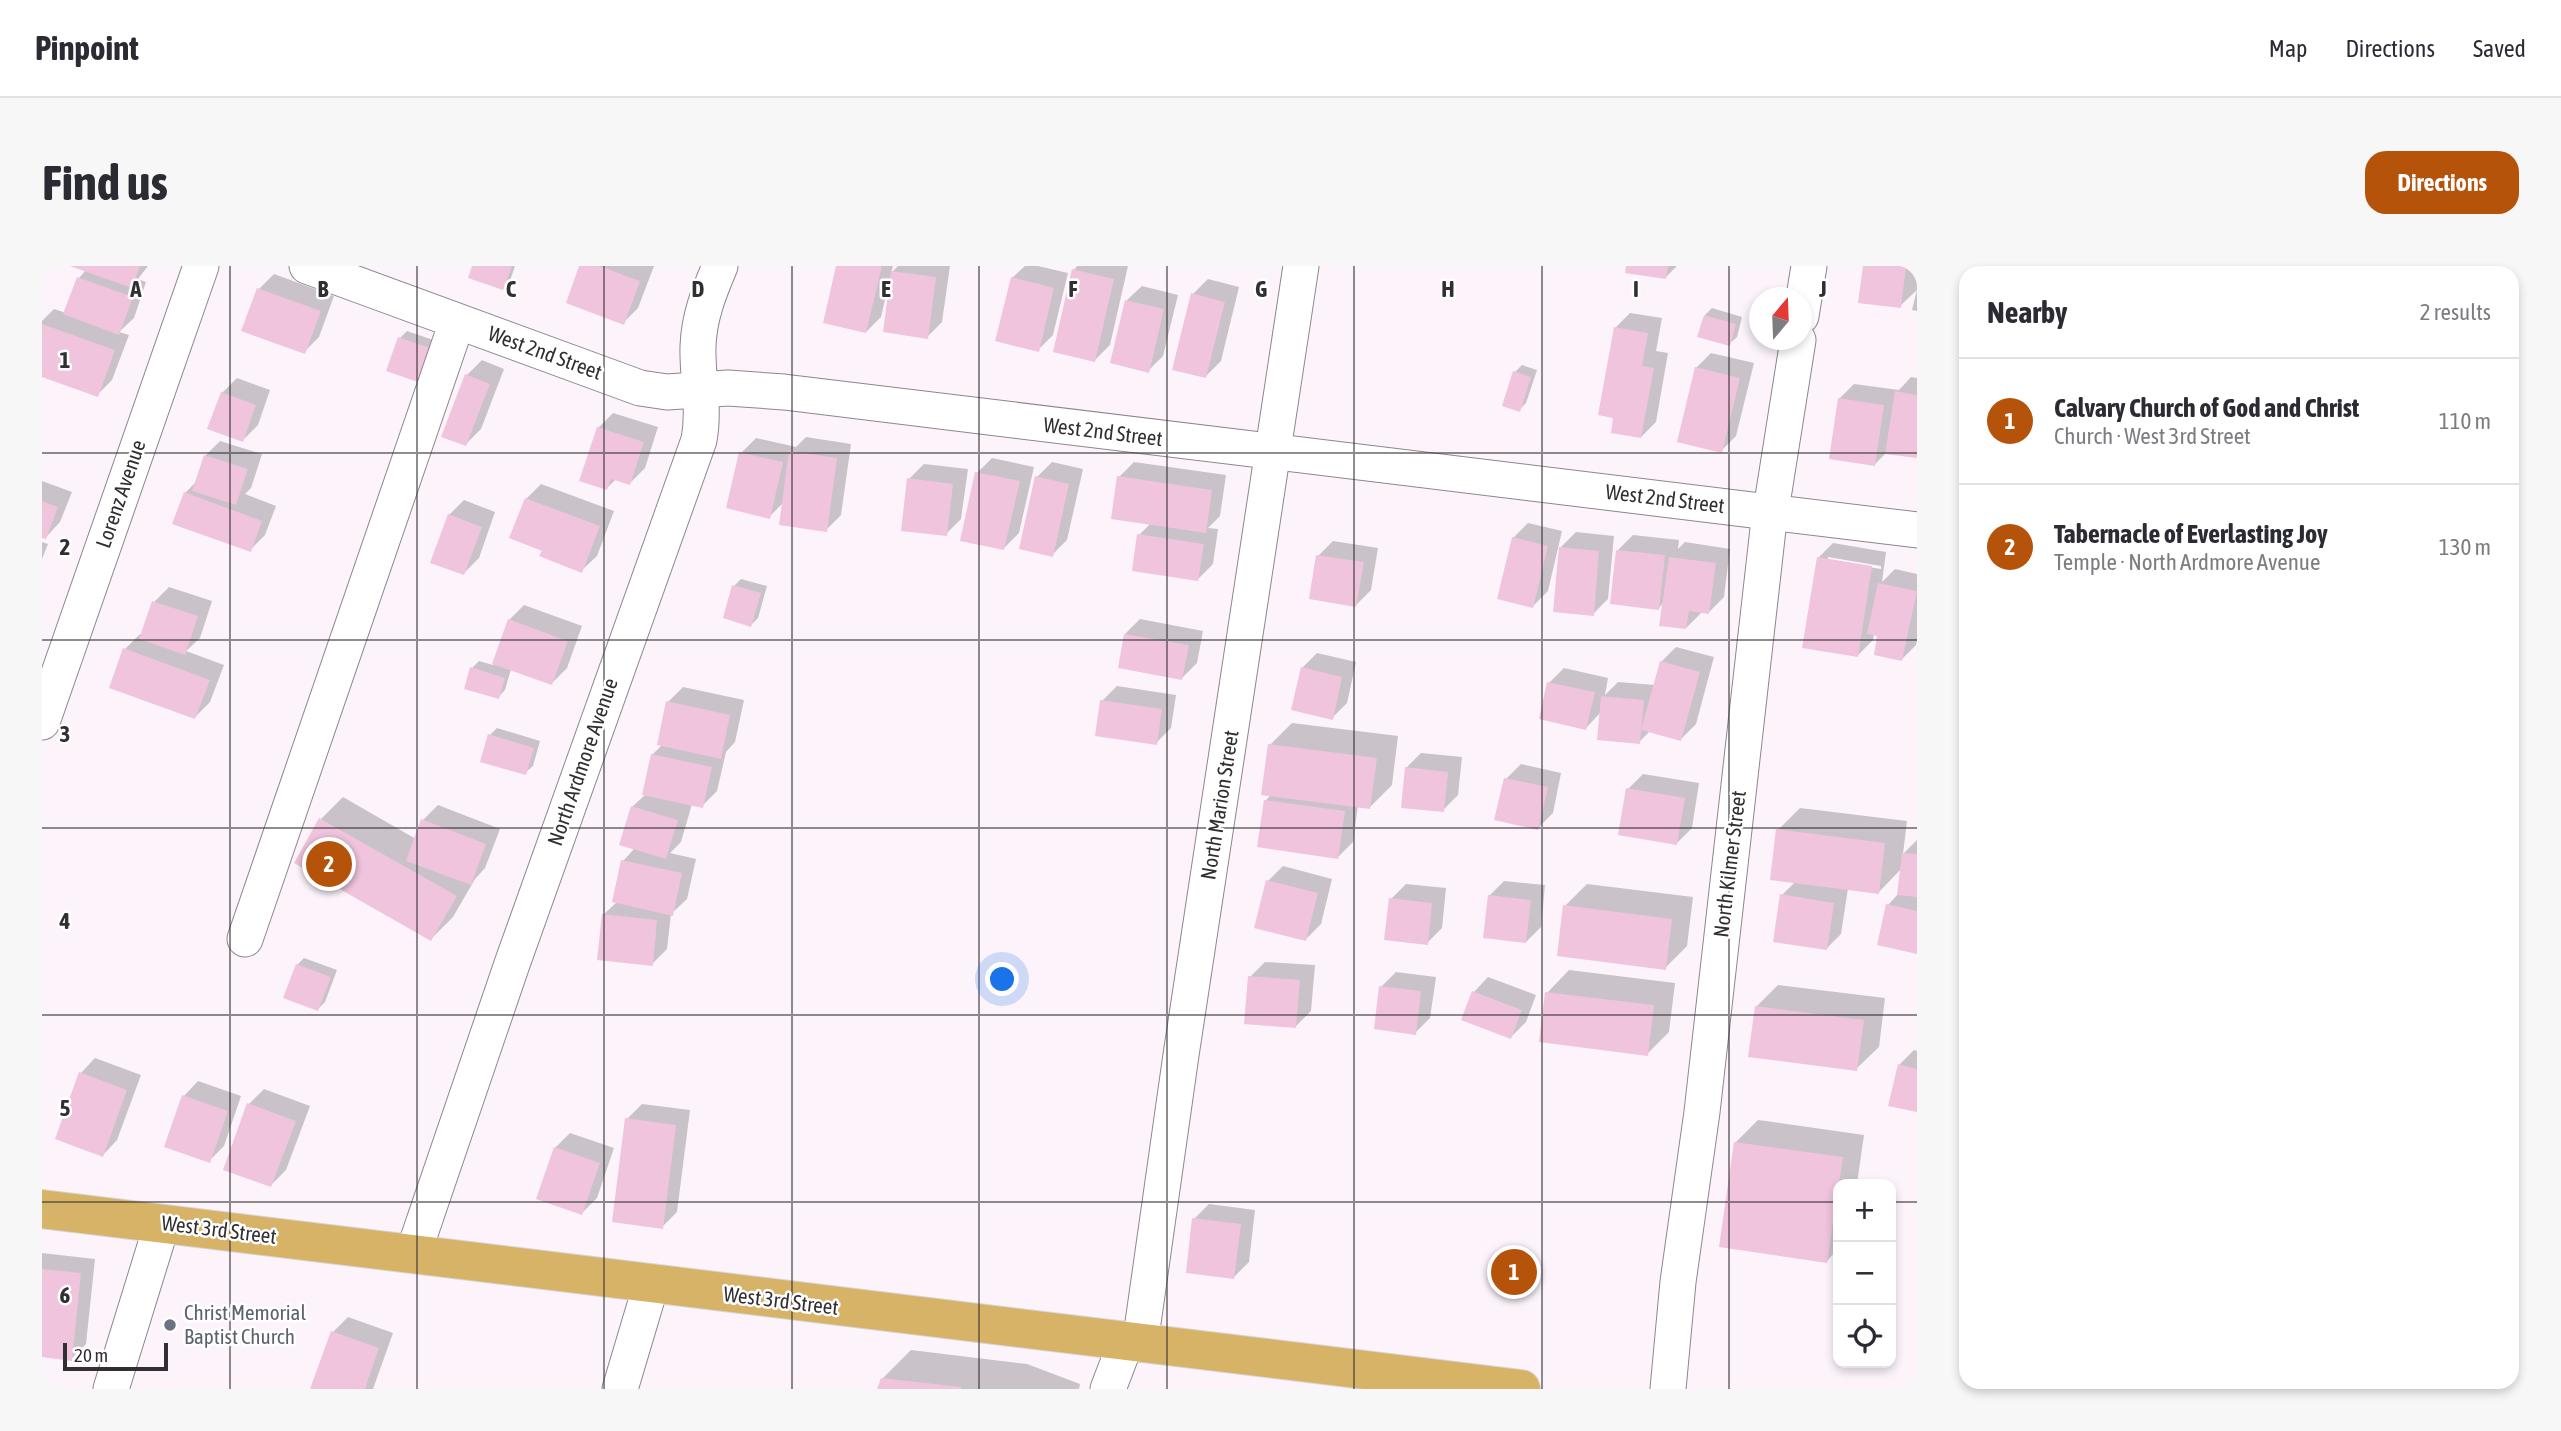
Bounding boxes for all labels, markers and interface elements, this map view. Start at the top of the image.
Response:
text: Pinpoint [35,29,139,67]
text: Map [2269,35,2307,62]
text: Directions [2345,35,2435,62]
text: Saved [2473,35,2526,62]
button: Directions [2365,151,2519,214]
text: Find us [42,154,168,210]
text: A [129,276,142,302]
text: B [318,276,329,302]
text: C [506,276,517,302]
text: D [692,276,705,302]
text: E [881,276,891,302]
text: F [1068,276,1078,302]
text: G [1255,276,1267,302]
text: H [1441,276,1455,302]
text: I [1633,276,1639,302]
text: J [1818,276,1827,302]
north arrow [1749,287,1812,350]
text: Nearby [1987,295,2067,329]
text: 2 results [2420,299,2491,325]
street label: West 2nd Street [485,320,606,384]
text: 1 [60,347,71,373]
text: Calvary Church of God and Christ [2054,393,2359,423]
text: 1 [2005,408,2015,434]
text: 110 m [2439,408,2491,434]
street label: West 2nd Street [1042,412,1164,450]
text: Church · West 3rd Street [2054,423,2251,449]
street label: Lorenz Avenue [90,437,150,551]
street label: West 2nd Street [1604,479,1726,517]
text: Tabernacle of Everlasting Joy [2054,519,2328,549]
text: 2 [60,534,70,560]
text: 2 [2005,534,2015,560]
text: 130 m [2439,534,2491,560]
text: Temple · North Ardmore Avenue [2054,549,2320,575]
street label: North Ardmore Avenue [542,675,622,849]
text: 3 [60,721,70,747]
street label: North Marion Street [1195,728,1243,881]
street label: North Kilmer Street [1708,789,1750,939]
pin: 2 [306,838,352,890]
text: 4 [59,908,71,934]
your location [985,962,1019,996]
text: 5 [60,1095,71,1121]
map controls [1833,1179,1896,1368]
button: + [1833,1179,1896,1242]
street label: West 3rd Street [160,1210,278,1248]
button: − [1833,1242,1896,1305]
pin: 1 [1491,1246,1537,1298]
street label: West 3rd Street [722,1281,840,1319]
text: 6 [60,1282,71,1308]
place label: Christ Memorial Baptist Church [184,1300,306,1348]
button: locate [1833,1305,1896,1368]
marker: Christ Memorial Baptist Church [162,1317,178,1333]
scale bar [63,1340,168,1372]
text: 20 m [74,1344,108,1366]

